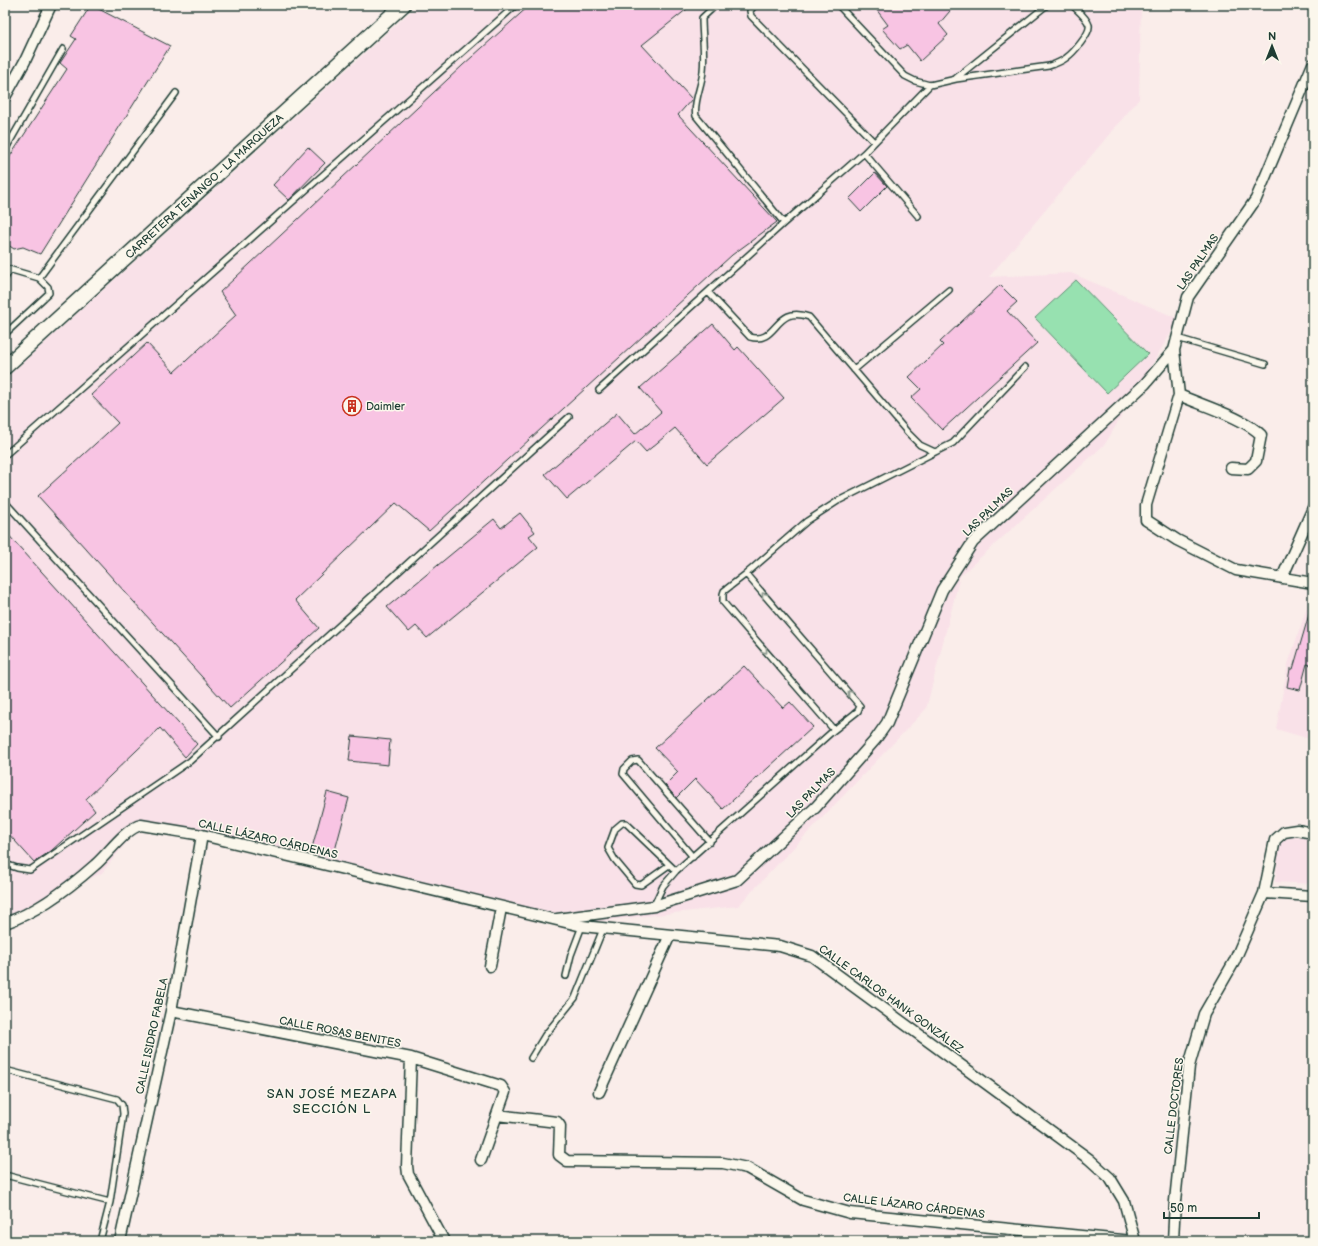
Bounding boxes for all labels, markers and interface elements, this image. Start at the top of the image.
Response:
north arrow [1252,26,1292,66]
text: N [1268,30,1276,43]
street label: CARRETERA TENANGO - LA MARQUEZA [122,111,286,261]
street label: LAS PALMAS [1174,231,1222,292]
building icon: Daimler [341,395,363,417]
place label: Daimler [366,400,406,413]
street label: LAS PALMAS [960,485,1016,539]
one-way arrow [761,592,768,600]
one-way arrow [761,646,768,653]
one-way arrow [847,690,854,697]
street label: LAS PALMAS [784,765,838,821]
street label: CALLE LÁZARO CÁRDENAS [197,816,339,861]
street label: CALLE CARLOS HANK GONZÁLEZ [816,941,967,1056]
street label: CALLE ISIDRO FABELA [133,976,171,1095]
street label: CALLE ROSAS BENITES [278,1014,402,1050]
street label: CALLE DOCTORES [1162,1057,1186,1155]
district label: SAN JOSÉ MEZAPA SECCIÓN L [267,1086,397,1117]
street label: CALLE LÁZARO CÁRDENAS [842,1190,986,1221]
scale bar [1164,1194,1259,1220]
text: 50 m [1170,1201,1197,1216]

